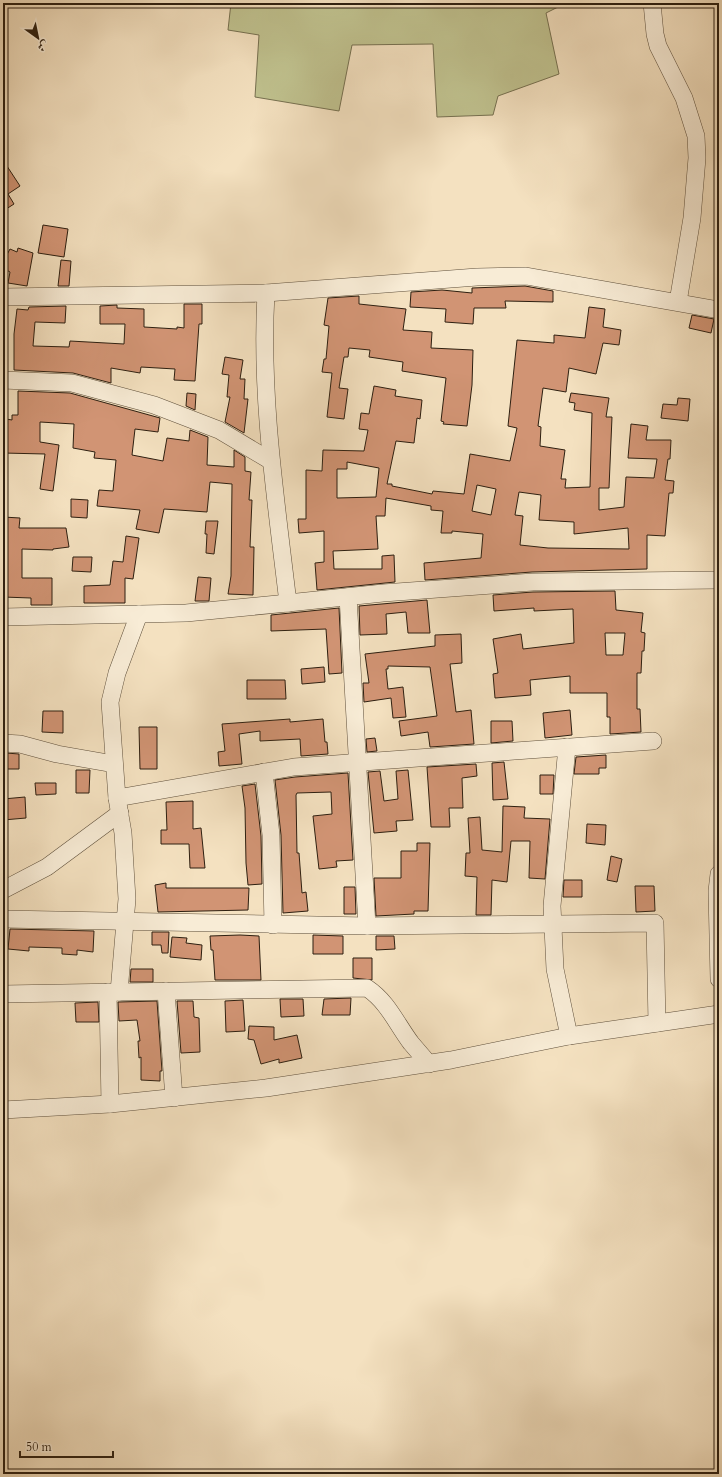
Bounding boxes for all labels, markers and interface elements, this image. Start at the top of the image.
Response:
north arrow [18,18,58,58]
text: ش [34,37,52,55]
scale bar [20,1433,113,1459]
text: 50 m [26,1439,53,1455]

